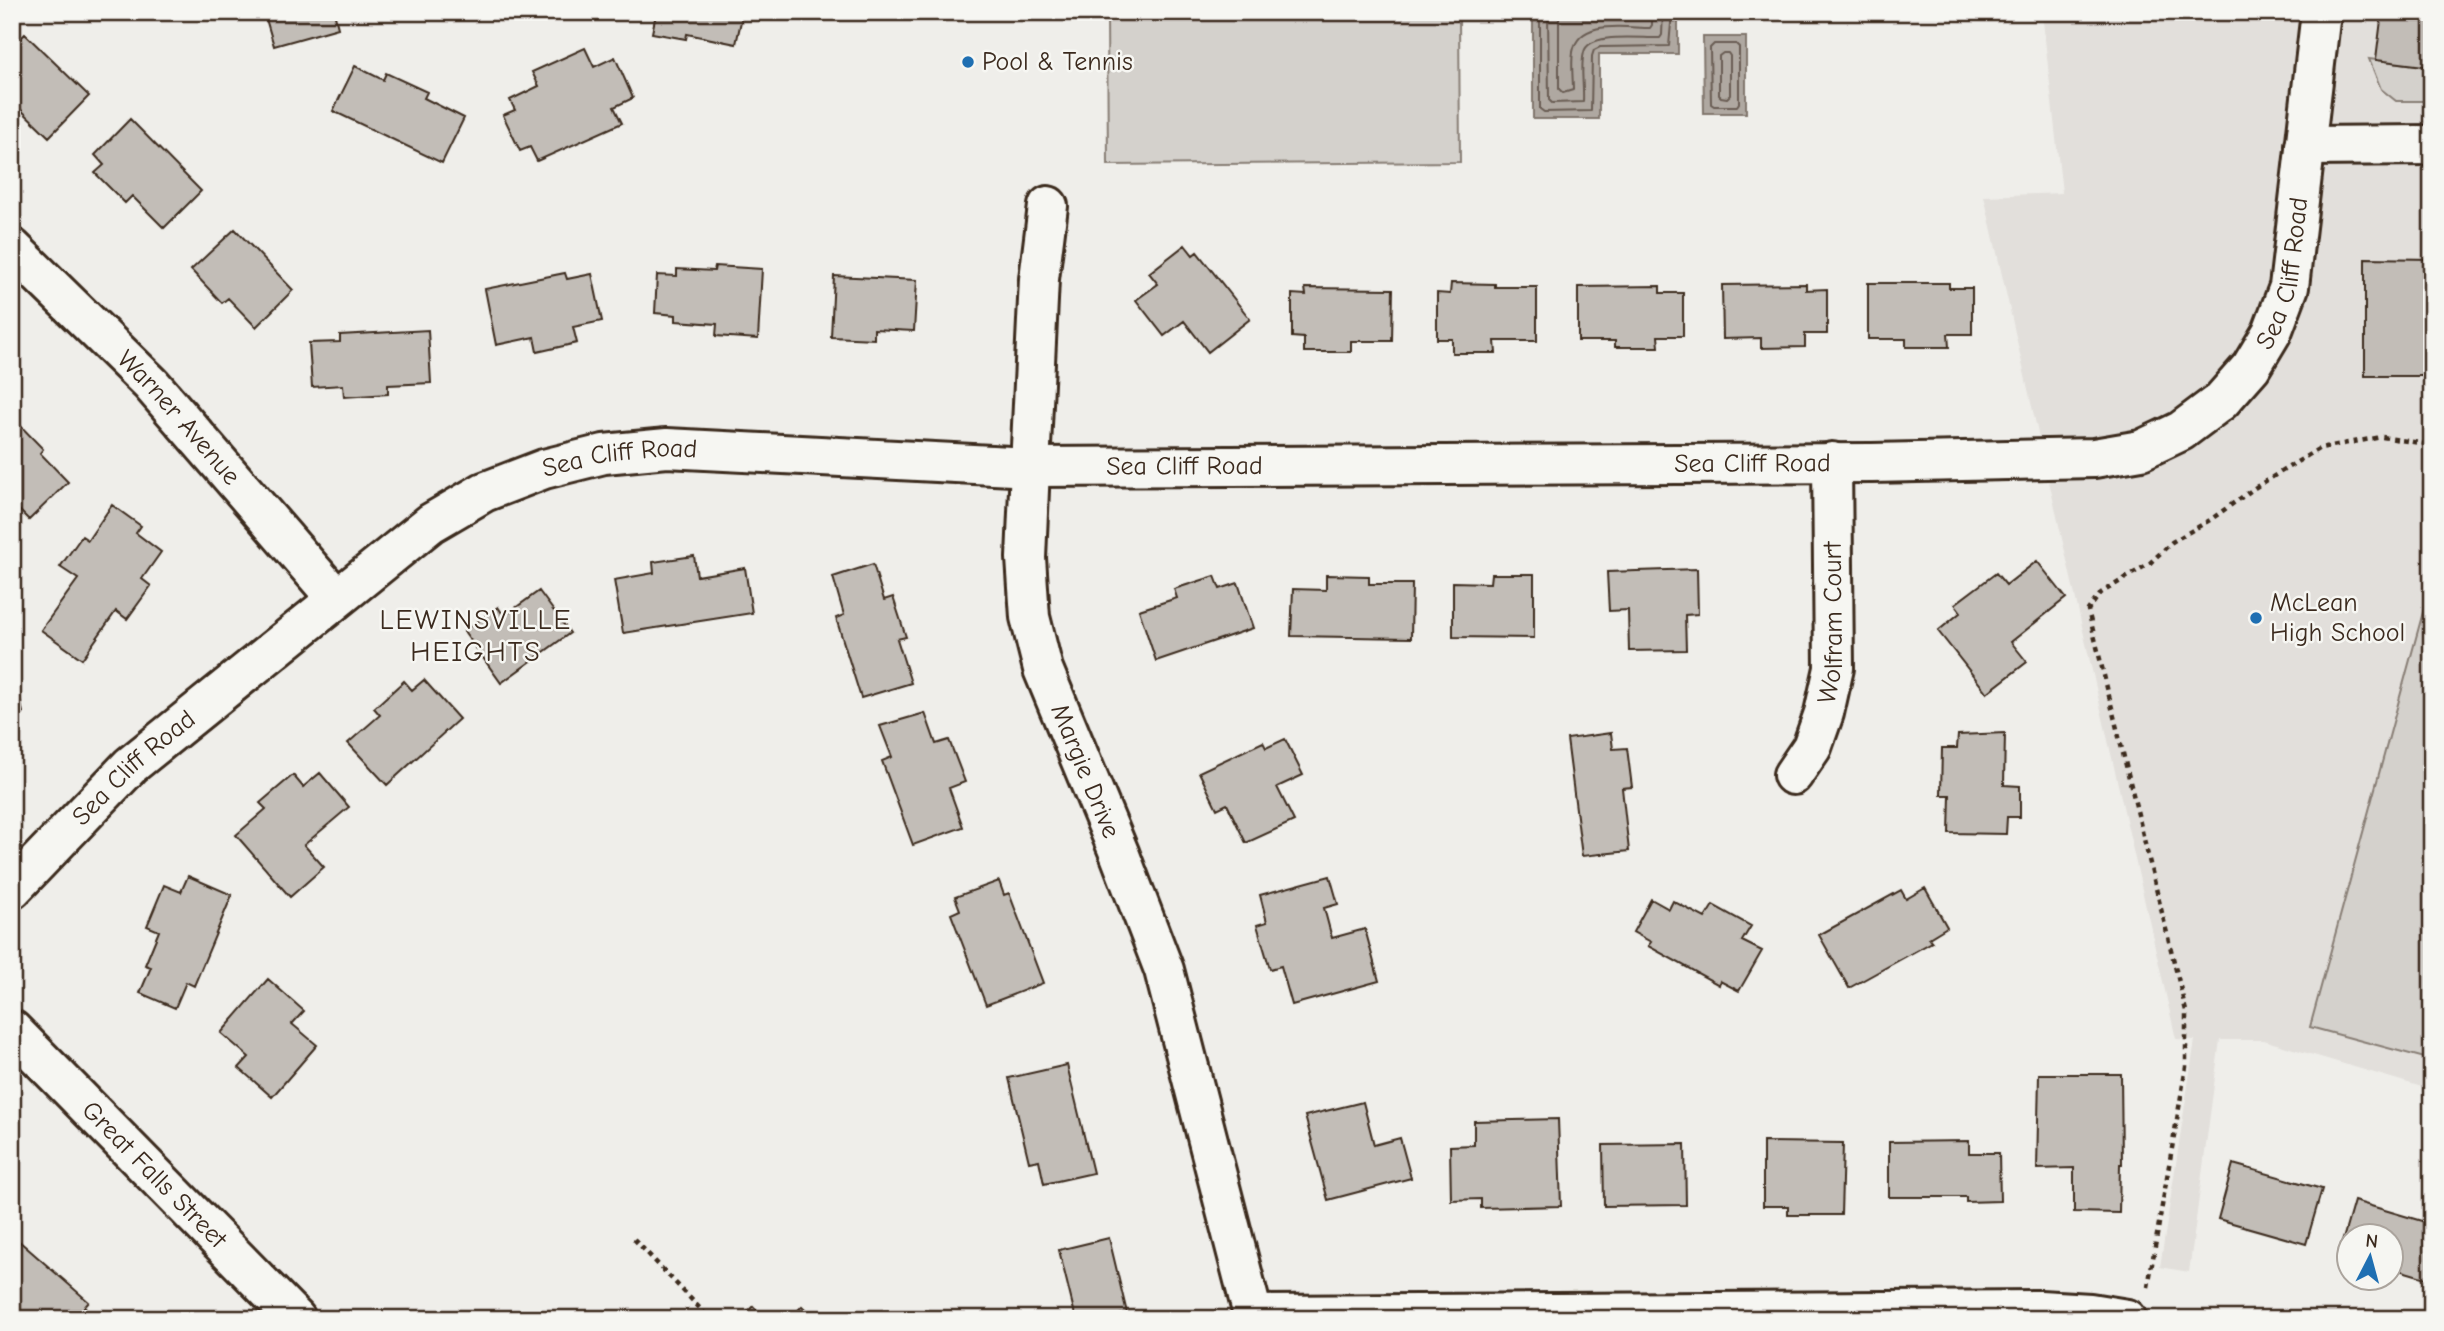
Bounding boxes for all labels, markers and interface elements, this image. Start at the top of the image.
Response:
place label: Pool & Tennis [982,47,1133,77]
marker: Pool & Tennis [960,54,976,70]
street label: Sea Cliff Road [2250,196,2314,355]
street label: Warner Avenue [111,344,246,491]
street label: Sea Cliff Road [539,433,698,484]
street label: Sea Cliff Road [1674,448,1831,479]
street label: Sea Cliff Road [1106,451,1263,482]
street label: Wolfram Court [1811,540,1849,707]
place label: McLean High School [2270,588,2405,648]
district label: LEWINSVILLE HEIGHTS [380,604,572,668]
marker: McLean High School [2248,610,2264,626]
street label: Margie Drive [1044,700,1126,842]
street label: Sea Cliff Road [66,704,201,832]
street label: Great Falls Street [76,1095,234,1256]
north arrow [2336,1222,2406,1292]
text: N [2364,1230,2379,1253]

